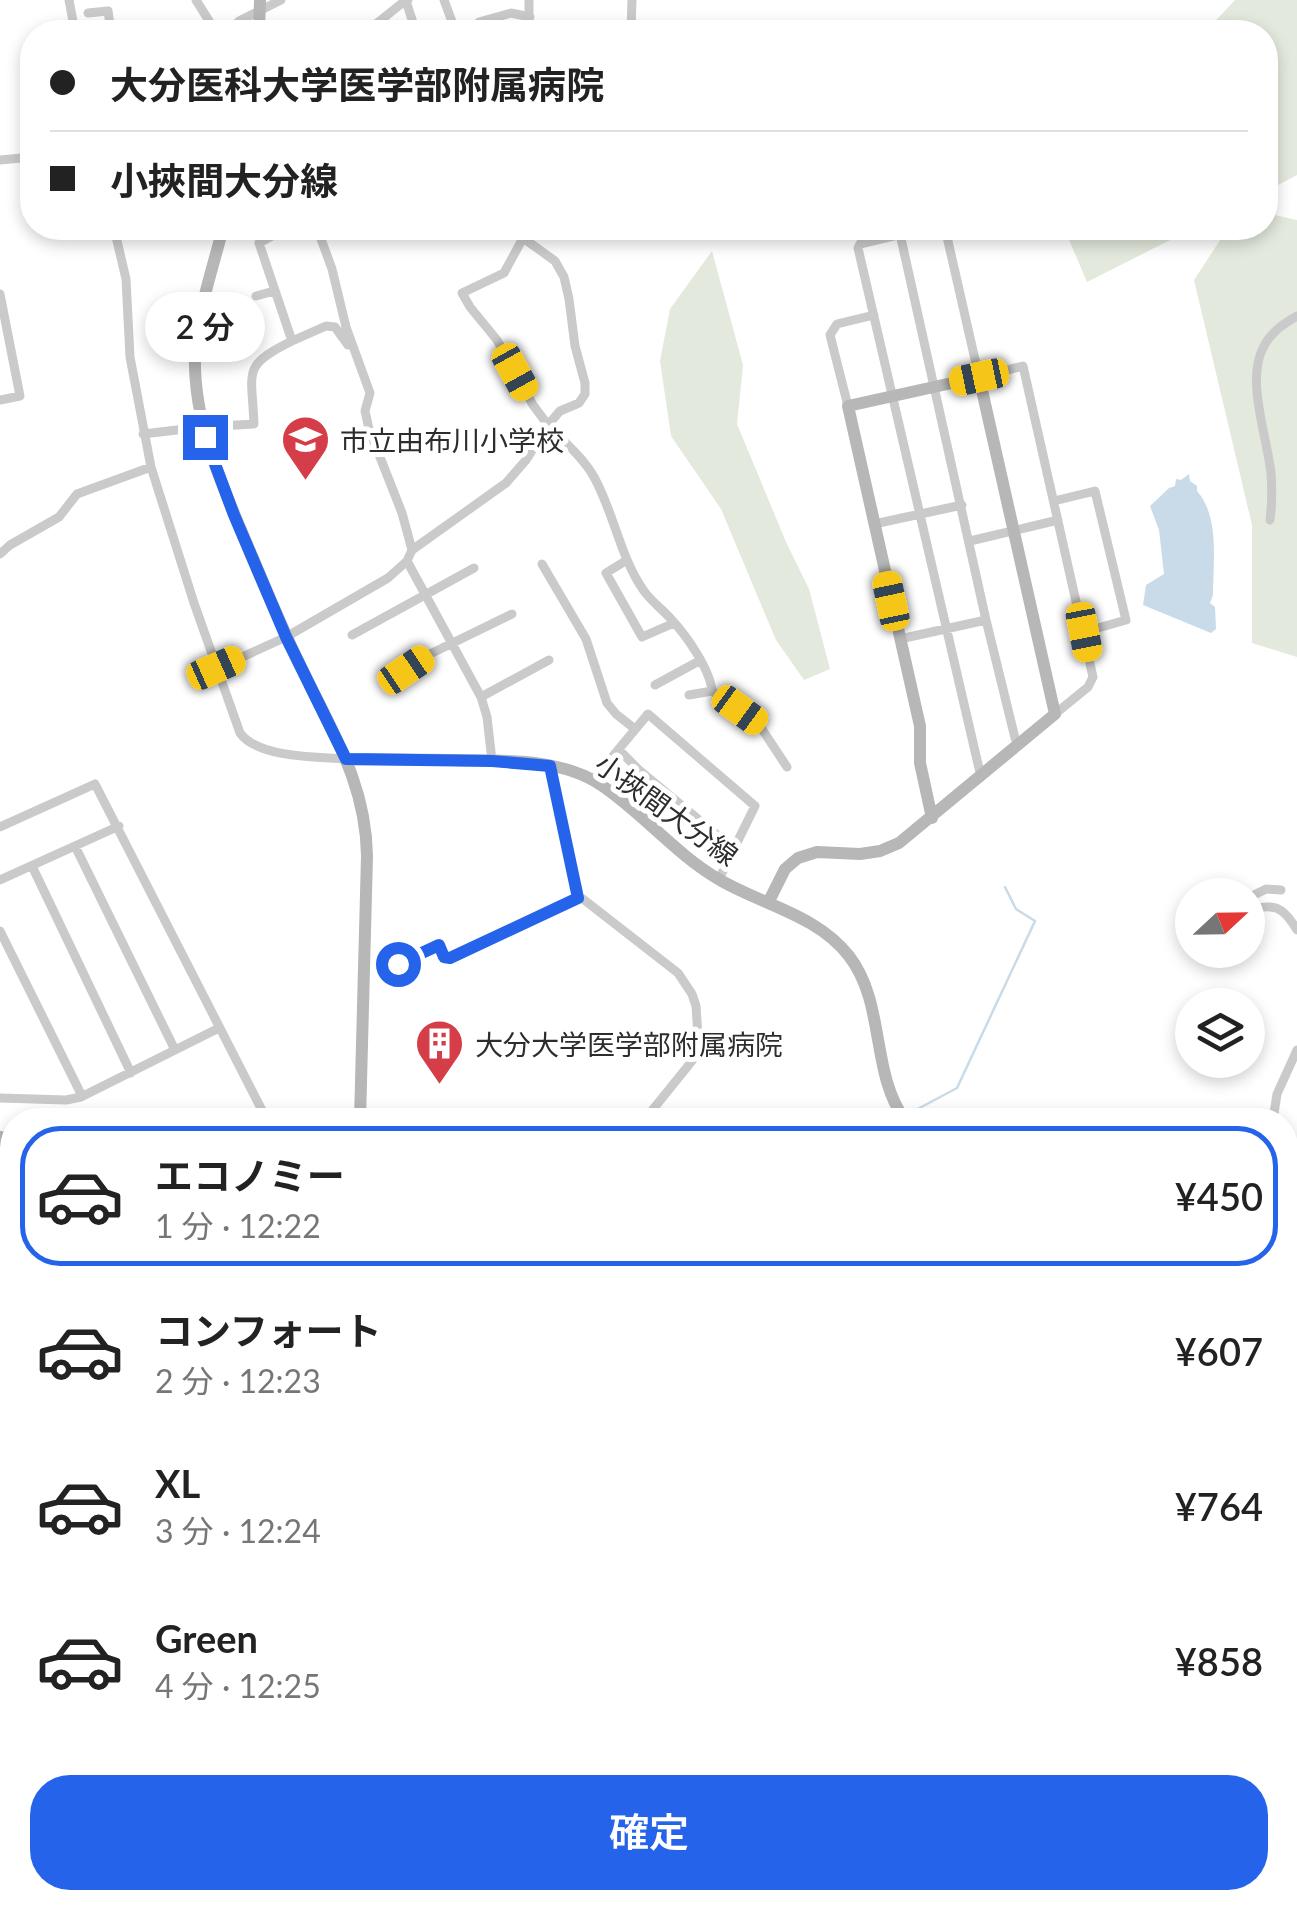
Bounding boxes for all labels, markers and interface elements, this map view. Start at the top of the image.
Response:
text: 大分医科大学医学部附属病院 [110,61,604,107]
text: 小挾間大分線 [110,157,338,203]
callout: 2 分 [145,292,265,362]
text: 2 分 [176,307,234,346]
car [487,338,543,406]
car [947,356,1011,398]
school or university icon: 市立由布川小学校 [279,414,331,482]
route end [183,415,228,460]
place label: 市立由布川小学校 [340,423,564,457]
car [870,569,912,633]
car [1064,600,1104,664]
car [373,641,439,699]
car [182,642,250,694]
car [707,680,773,740]
street label: 小挾間大分線 [589,746,745,872]
north arrow [1175,878,1265,968]
map controls [1175,878,1265,1078]
route start [376,942,421,987]
button: layers [1175,988,1265,1078]
building icon: 大分大学医学部附属病院 [414,1018,466,1086]
place label: 大分大学医学部附属病院 [475,1027,783,1061]
icon: car [35,1151,125,1241]
text: エコノミー [155,1152,345,1198]
text: ¥450 [1175,1173,1263,1219]
text: 1 分 · 12:22 [155,1206,321,1245]
icon: car [35,1306,125,1396]
text: コンフォート [155,1307,382,1353]
text: ¥607 [1175,1328,1263,1374]
text: 2 分 · 12:23 [155,1361,321,1400]
text: XL [155,1460,200,1506]
icon: car [35,1461,125,1551]
text: ¥764 [1175,1483,1263,1529]
text: 3 分 · 12:24 [155,1511,321,1550]
text: Green [155,1615,258,1661]
icon: car [35,1616,125,1706]
text: ¥858 [1175,1638,1263,1684]
text: 4 分 · 12:25 [155,1666,321,1705]
button: 確定 [30,1775,1268,1890]

